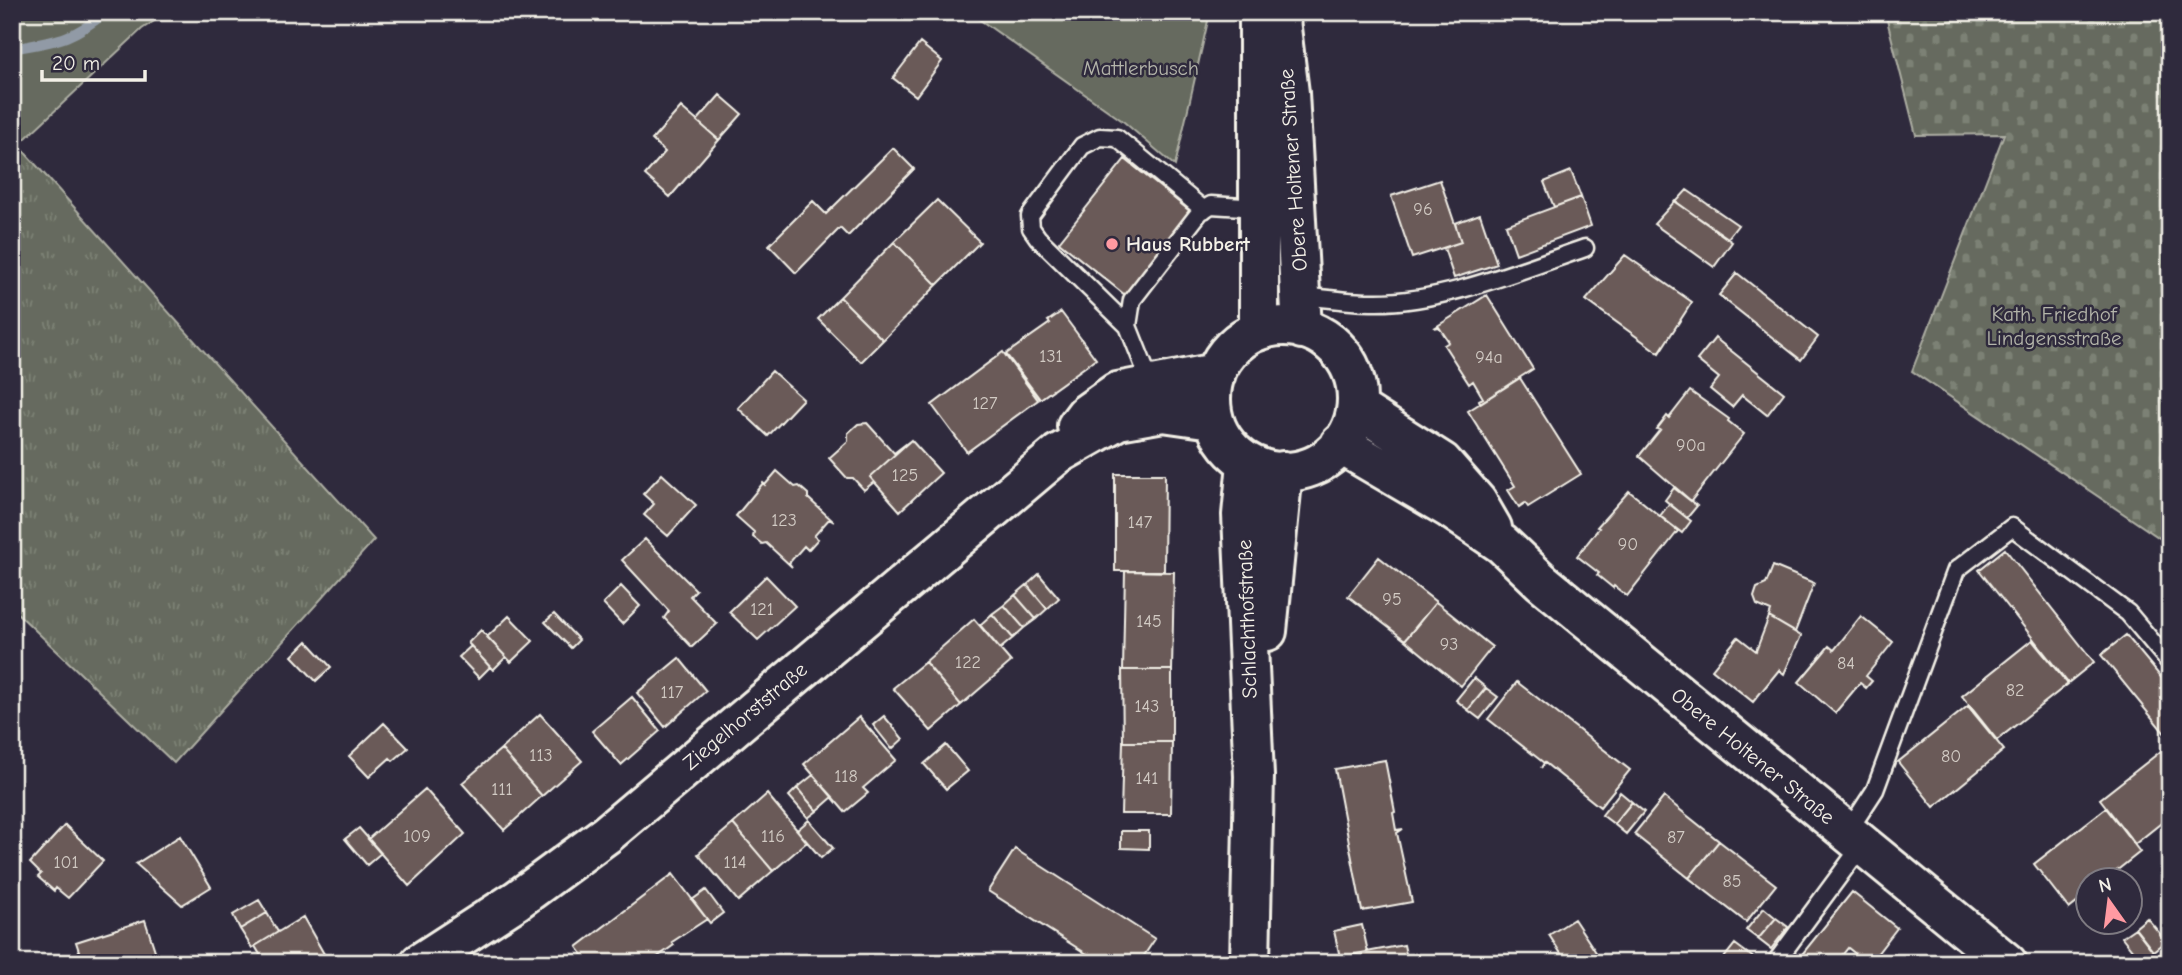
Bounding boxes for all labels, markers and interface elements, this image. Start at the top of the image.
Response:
scale bar [42,38,145,82]
text: 20 m [52,51,100,75]
park label: Mattlerbusch [1083,56,1199,80]
street label: Obere Holtener Straße [1274,68,1312,272]
house number: 96 [1413,199,1433,220]
place label: Haus Rubbert [1126,232,1251,256]
marker: Haus Rubbert [1104,236,1120,252]
park label: Kath. Friedhof Lindgensstraße [1986,302,2122,350]
house number: 131 [1039,346,1063,367]
house number: 94a [1475,347,1503,368]
house number: 127 [972,393,998,414]
house number: 90a [1676,435,1706,456]
house number: 125 [892,465,918,486]
house number: 123 [771,510,797,531]
house number: 147 [1128,512,1153,533]
house number: 90 [1618,534,1638,555]
street label: Schlachthofstraße [1232,539,1262,699]
house number: 95 [1382,589,1402,610]
house number: 121 [750,599,774,620]
house number: 145 [1136,611,1162,632]
house number: 93 [1440,634,1458,655]
house number: 122 [955,652,981,673]
house number: 84 [1837,653,1855,674]
street label: Ziegelhorststraße [678,657,812,775]
house number: 82 [2006,680,2024,701]
house number: 117 [661,682,684,703]
street label: Obere Holtener Straße [1667,683,1839,829]
house number: 143 [1135,696,1159,717]
house number: 113 [529,745,553,766]
house number: 80 [1941,746,1961,767]
house number: 118 [834,766,858,787]
house number: 141 [1136,768,1158,789]
house number: 111 [491,779,513,800]
house number: 109 [403,826,431,847]
house number: 116 [761,826,785,847]
house number: 87 [1667,827,1685,848]
house number: 101 [53,852,79,873]
house number: 114 [724,852,746,873]
north arrow [2074,866,2144,936]
house number: 85 [1722,871,1742,892]
text: N [2096,873,2114,898]

